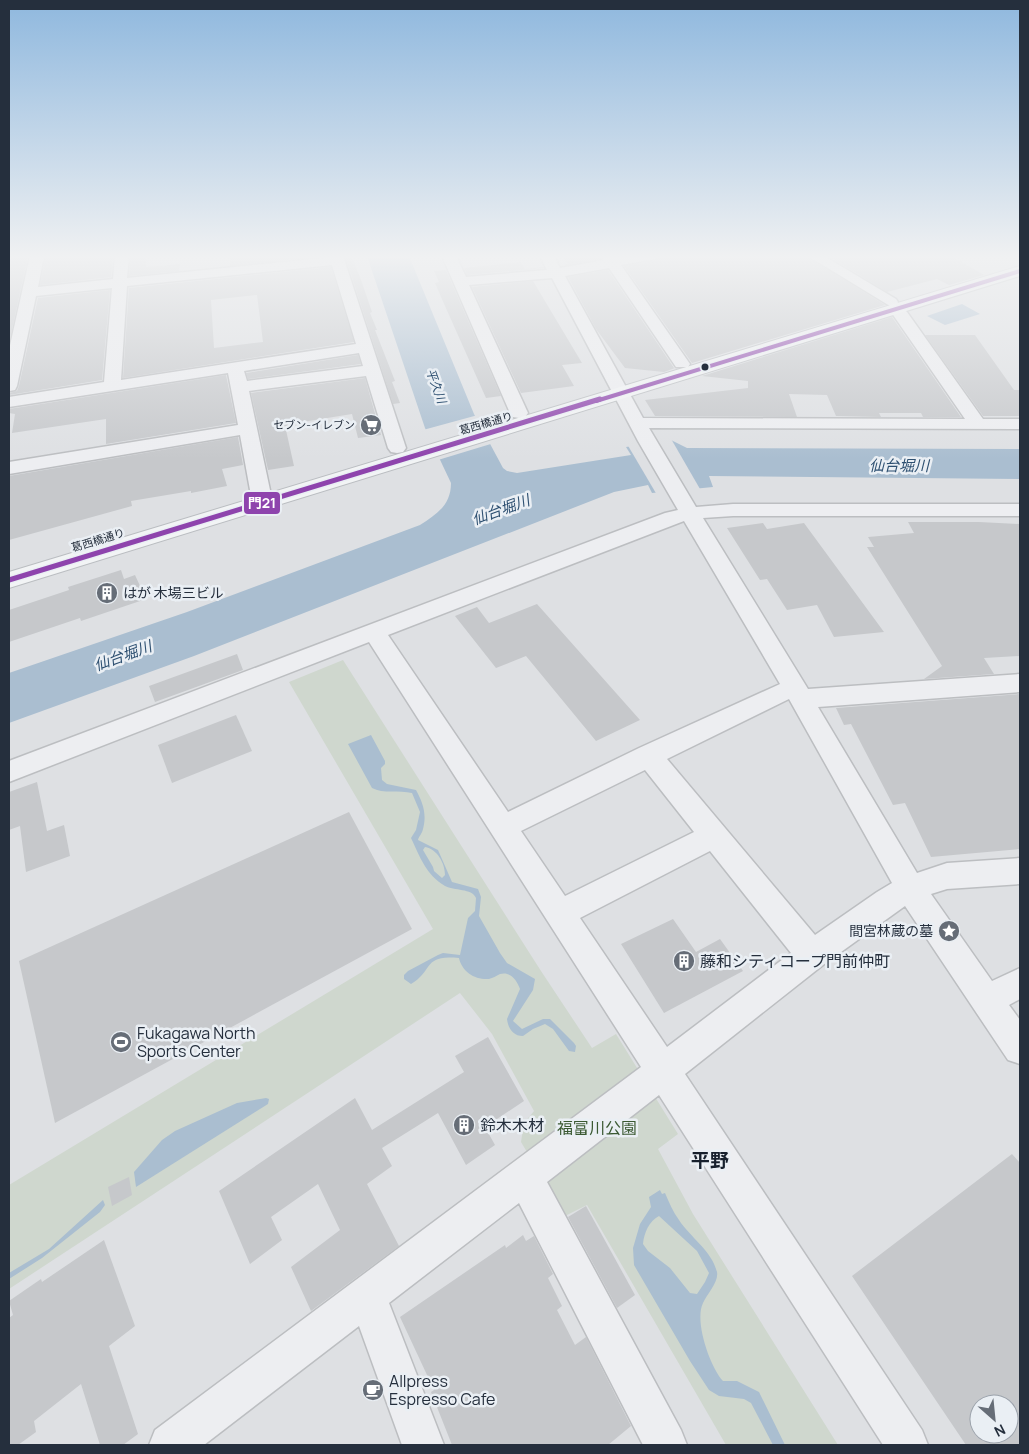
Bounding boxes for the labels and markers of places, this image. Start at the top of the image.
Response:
unlabelled marker [700,362,710,372]
supermarket icon: セブン-イレブン [359,413,383,437]
place label: セブン-イレブン [273,417,355,432]
building icon: はが 木場三ビル [95,581,119,605]
place label: はが 木場三ビル [123,583,224,602]
place icon: 間宮林蔵の墓 [937,919,961,943]
place label: 間宮林蔵の墓 [849,921,933,940]
building icon: 藤和シティコープ門前仲町 [672,949,696,973]
place label: 藤和シティコープ門前仲町 [700,950,890,972]
place label: Fukagawa North Sports Center [137,1022,255,1062]
sports icon: Fukagawa North Sports Center [109,1030,133,1054]
building icon: 鈴木木材 [452,1113,476,1137]
place label: 鈴木木材 [480,1114,544,1136]
place label: Allpress Espresso Cafe [389,1370,495,1410]
cafe icon: Allpress Espresso Cafe [361,1378,385,1402]

